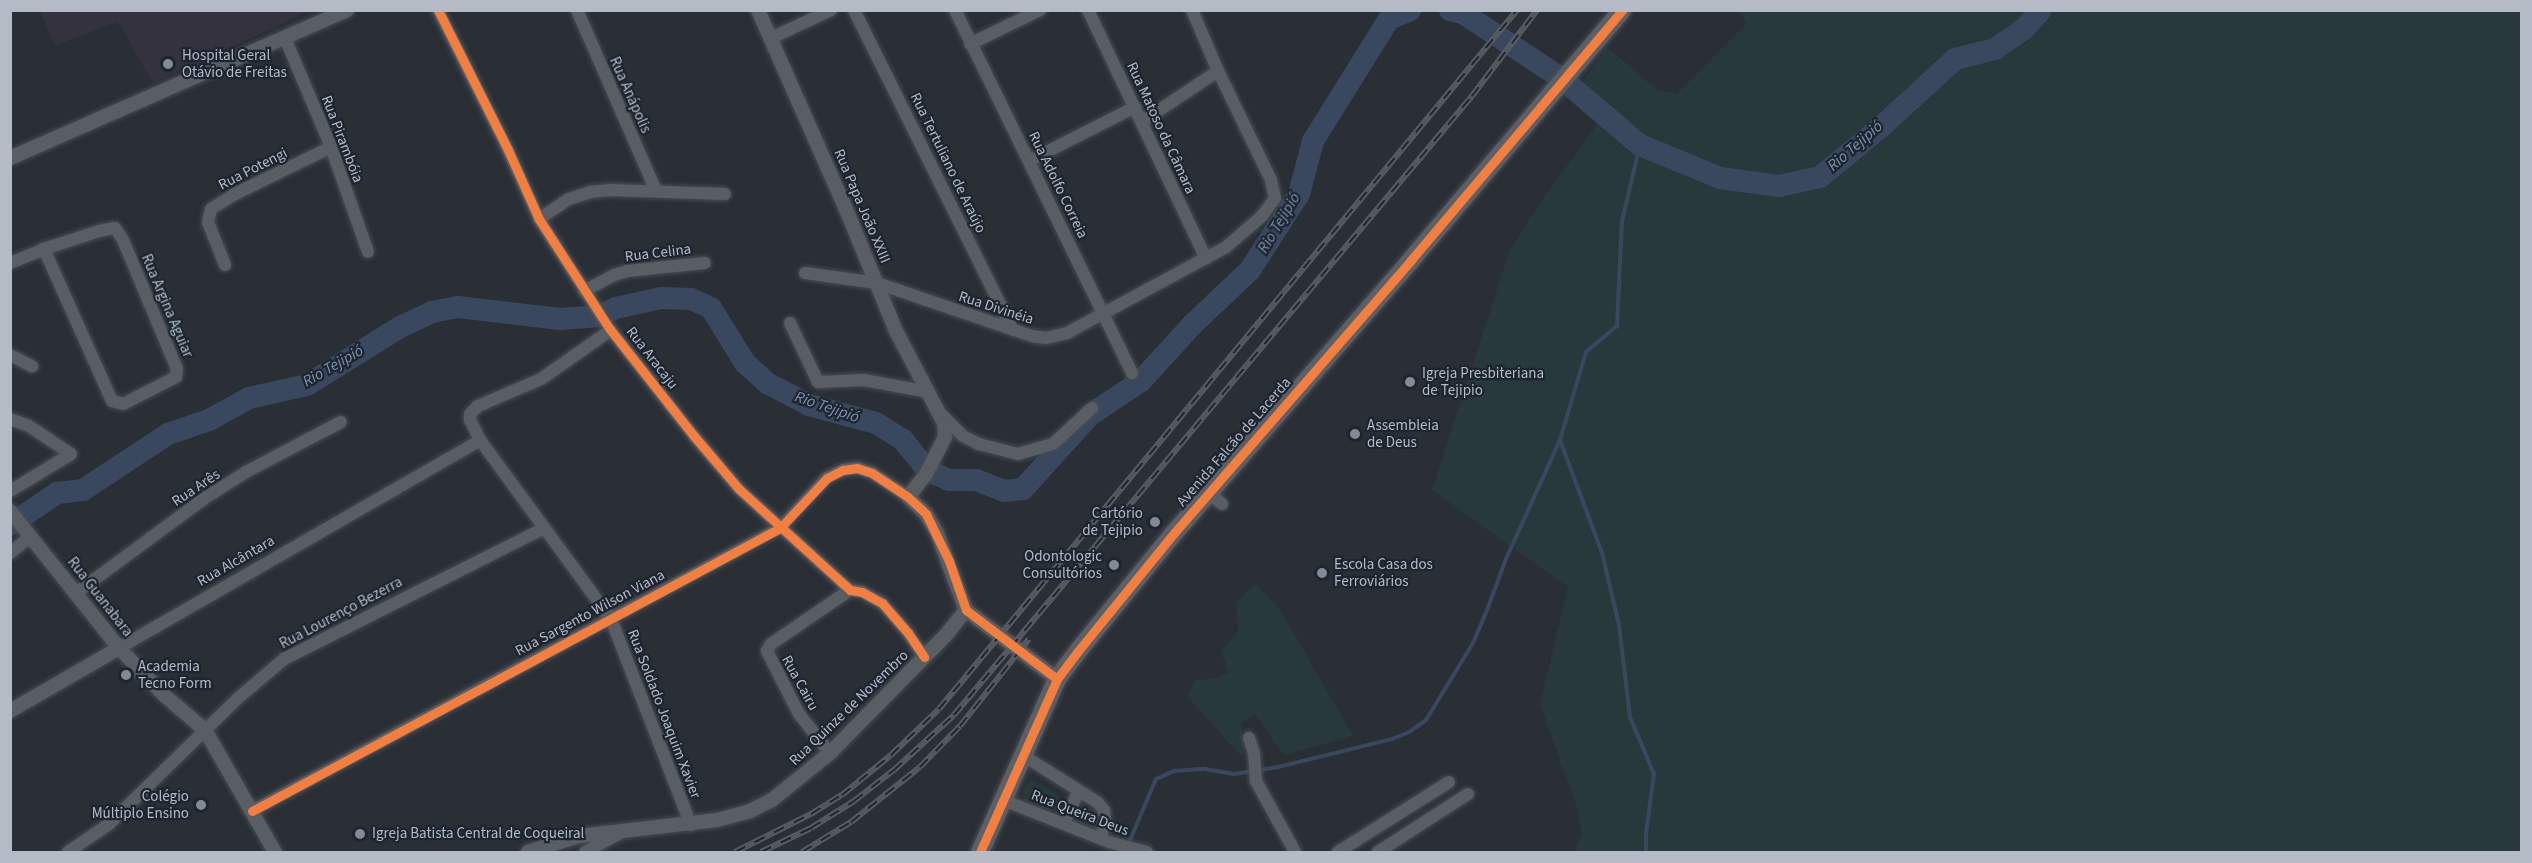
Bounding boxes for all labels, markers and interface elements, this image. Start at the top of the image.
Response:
place label: Hospital Geral Otávio de Freitas [182,46,287,81]
street label: Rua Anápolis [605,54,655,136]
marker: Hospital Geral Otávio de Freitas [159,55,177,73]
street label: Rua Matoso da Câmara [1123,59,1199,197]
street label: Rua Tertuliano de Araújo [906,90,990,236]
street label: Rua Pirambóia [317,93,367,185]
water label: Rio Tejipió [1823,117,1887,175]
street label: Rua Adolfo Correia [1024,129,1092,241]
street label: Rua Potengi [215,144,291,194]
street label: Rua Papa João XXIII [830,146,894,266]
water label: Rio Tejipió [1254,189,1304,257]
street label: Rua Celina [624,240,692,266]
street label: Rua Argina Aguiar [137,251,197,361]
street label: Rua Divinéia [956,287,1036,329]
street label: Rua Aracaju [622,323,682,393]
water label: Rio Tejipió [299,341,367,391]
place label: Igreja Presbiteriana de Tejipio [1422,364,1544,399]
street label: Avenida Falcão de Lacerda [1173,374,1295,510]
marker: Igreja Presbiteriana de Tejipio [1403,375,1417,389]
water label: Rio Tejipió [792,387,862,427]
place label: Assembleia de Deus [1367,416,1439,451]
marker: Assembleia de Deus [1348,427,1362,441]
street label: Rua Arês [169,465,223,511]
place label: Cartório de Tejipio [1082,504,1143,539]
marker: Cartório de Tejipio [1148,515,1162,529]
street label: Rua Alcântara [194,532,278,590]
place label: Odontologic Consultórios [1023,547,1102,582]
street label: Rua Guanabara [63,554,137,640]
place label: Escola Casa dos Ferroviários [1334,555,1433,590]
marker: Odontologic Consultórios [1107,558,1121,572]
street label: Rua Sargento Wilson Viana [512,566,668,660]
marker: Escola Casa dos Ferroviários [1315,566,1329,580]
street label: Rua Lourenço Bezerra [276,573,406,653]
street label: Rua Soldado Joaquim Xavier [623,627,705,801]
street label: Rua Quinze de Novembro [786,646,912,770]
street label: Rua Cairu [777,652,823,714]
place label: Academia Tecno Form [138,657,212,692]
marker: Academia Tecno Form [119,668,133,682]
street label: Rua Queira Deus [1029,786,1131,840]
place label: Colégio Múltiplo Ensino [92,787,189,822]
marker: Colégio Múltiplo Ensino [194,798,208,812]
place label: Igreja Batista Central de Coqueiral [372,825,584,843]
marker: Igreja Batista Central de Coqueiral [353,827,367,841]

